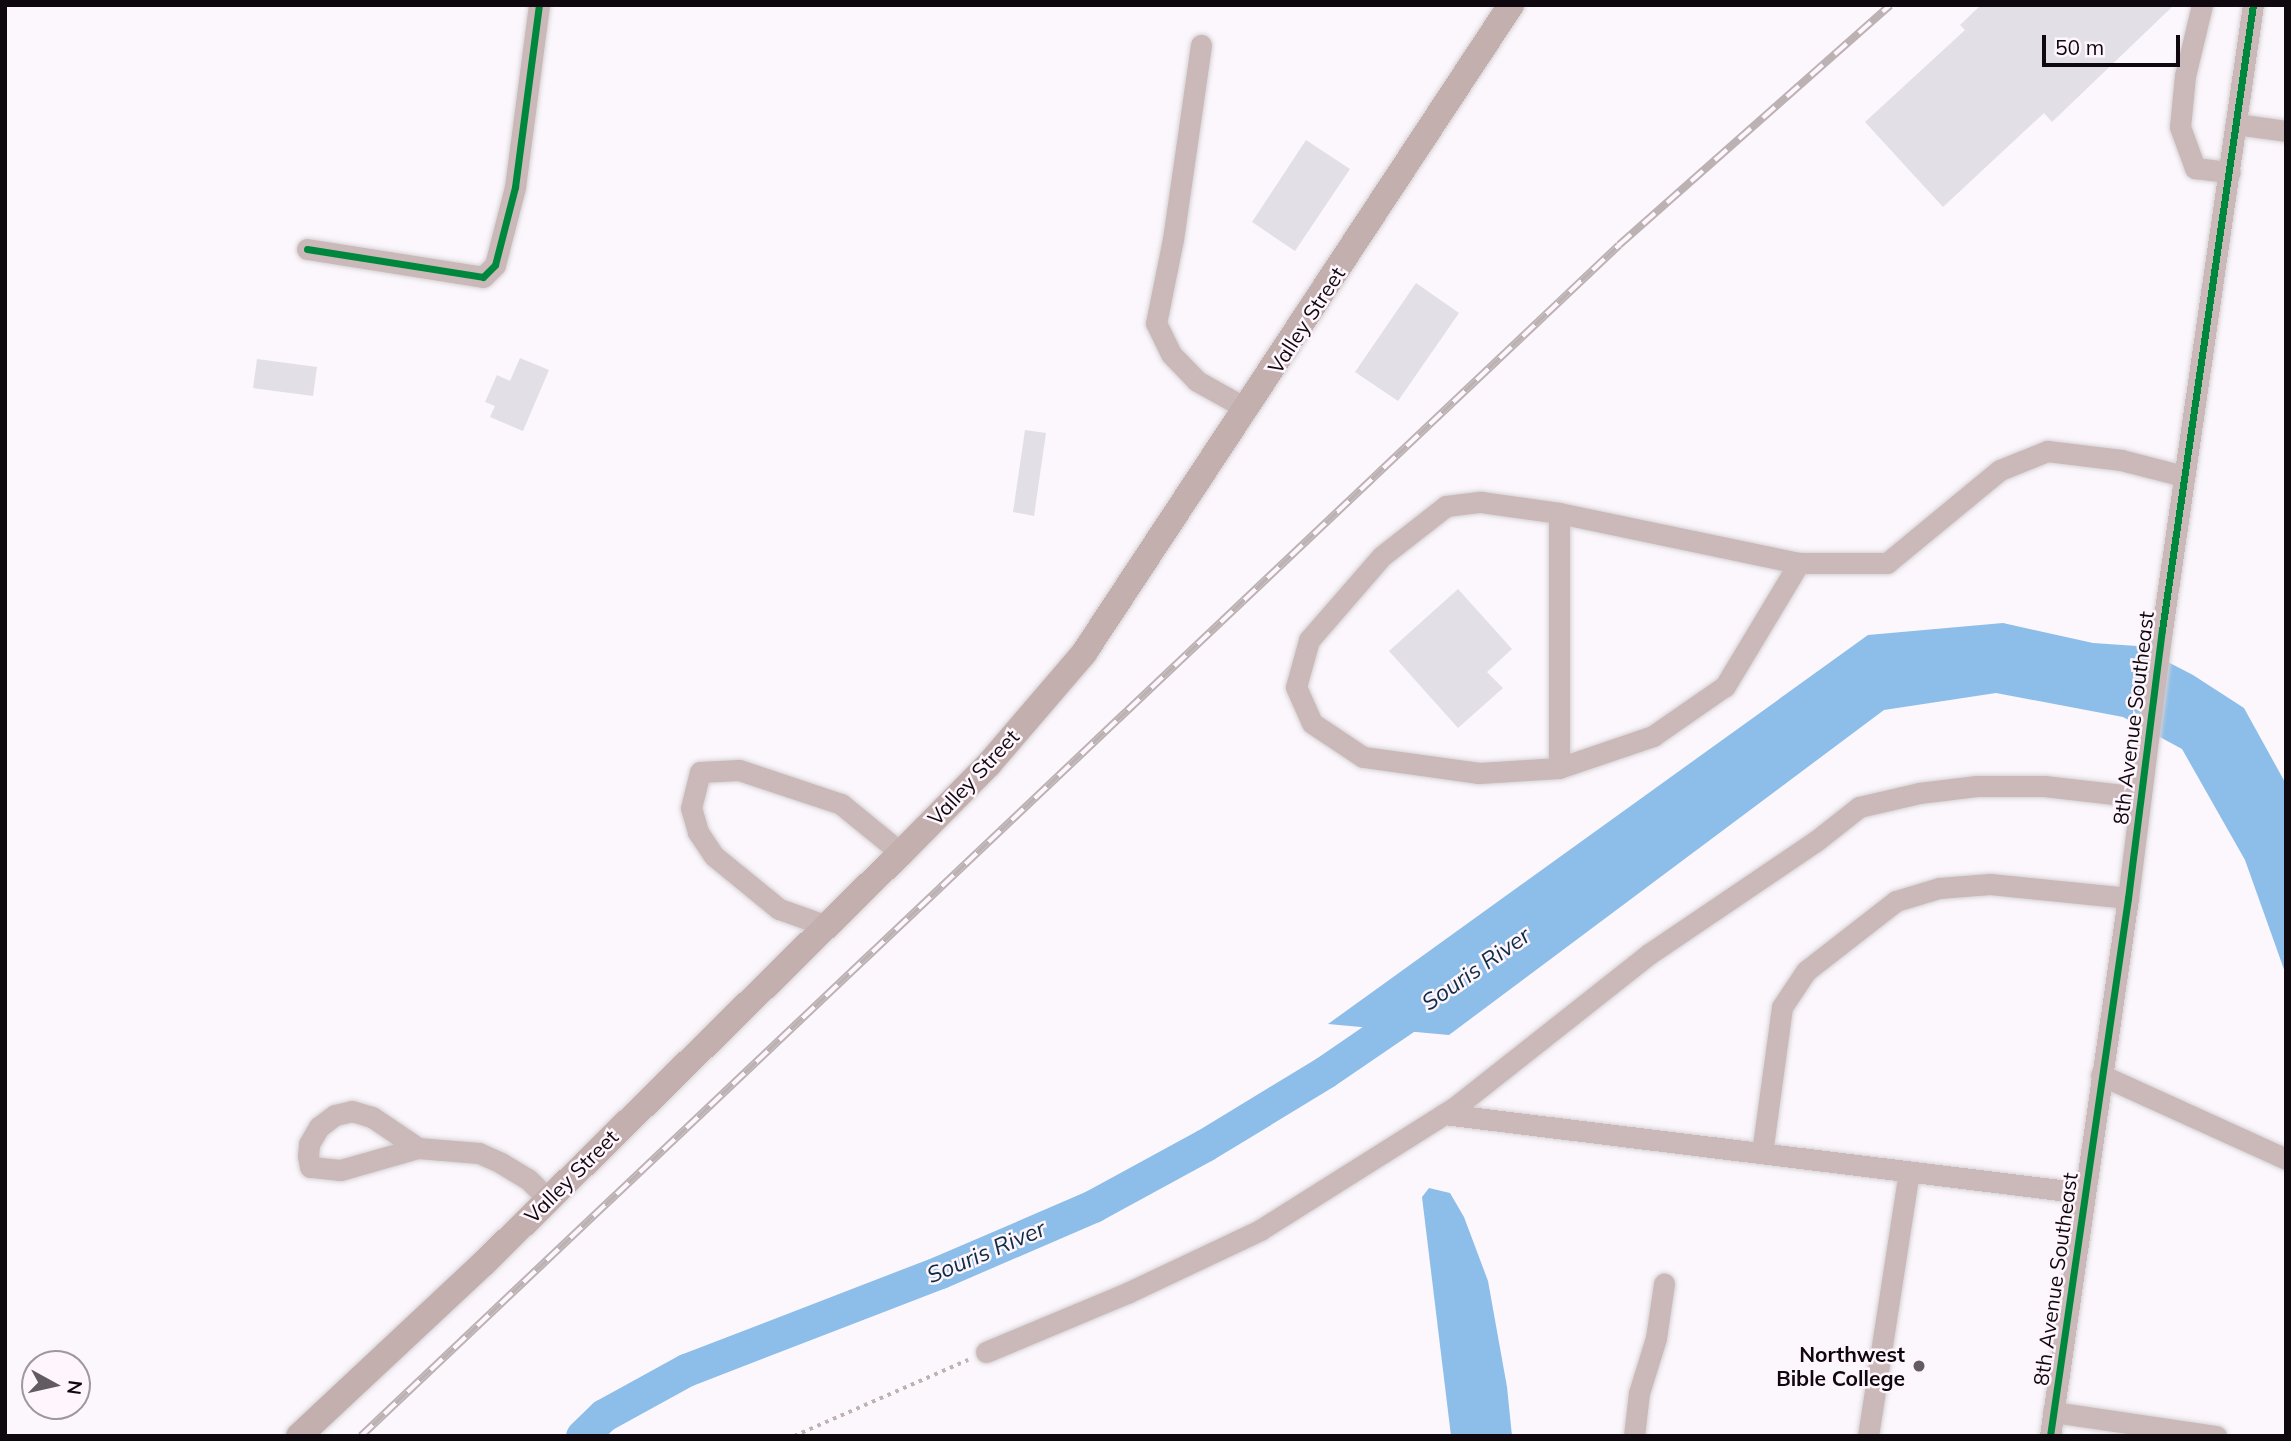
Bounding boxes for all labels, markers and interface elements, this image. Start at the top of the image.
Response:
scale bar [2046,21,2184,65]
text: 50 m [2055,34,2104,60]
street label: Valley Street [1262,262,1350,378]
street label: 8th Avenue Southeast [2107,610,2159,826]
street label: Valley Street [922,724,1024,830]
water label: Souris River [1416,921,1536,1017]
street label: Valley Street [519,1124,623,1228]
street label: 8th Avenue Southeast [2028,1171,2082,1387]
water label: Souris River [922,1215,1050,1289]
place label: Northwest Bible College [1776,1341,1905,1391]
north arrow [21,1350,91,1420]
marker: Northwest Bible College [1911,1358,1927,1374]
text: N [62,1379,88,1396]

